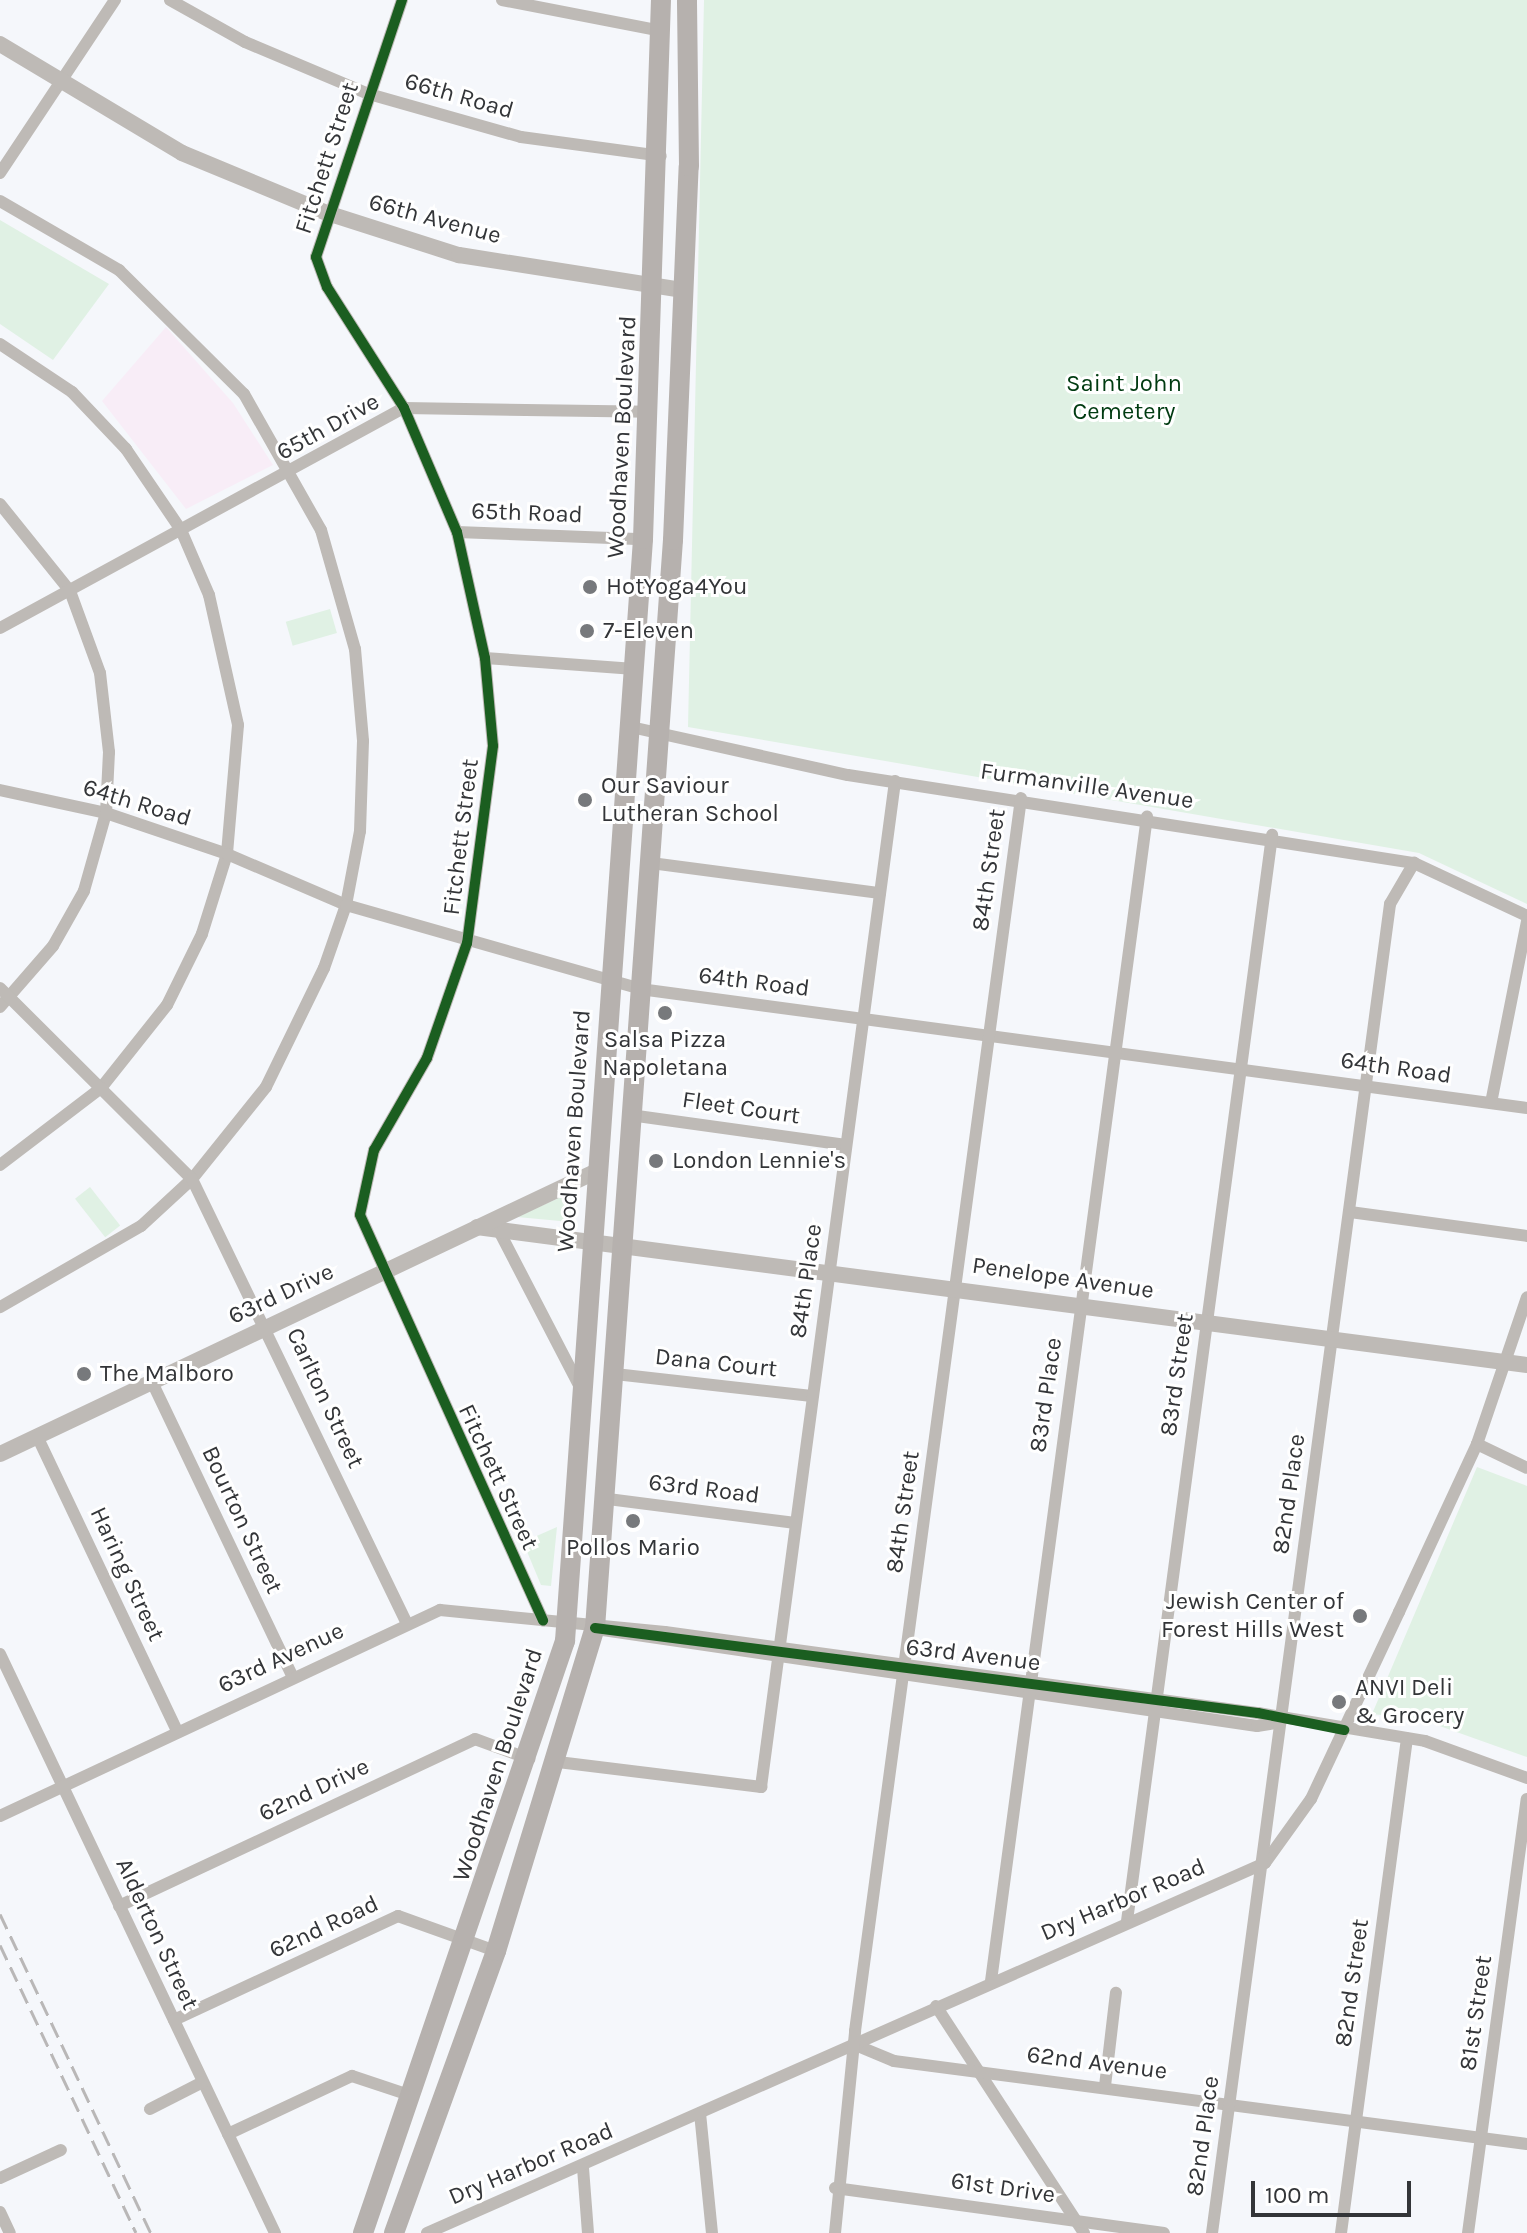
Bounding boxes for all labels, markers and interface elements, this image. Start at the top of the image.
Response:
street label: 66th Road [401,67,517,125]
street label: Fitchett Street [289,79,365,237]
street label: 66th Avenue [366,188,504,250]
street label: Woodhaven Boulevard [601,315,643,559]
park label: Saint John Cemetery [1066,370,1182,426]
street label: 65th Drive [272,387,384,467]
street label: 65th Road [471,497,583,529]
place label: HotYoga4You [606,573,747,601]
marker: HotYoga4You [581,578,599,596]
place label: 7-Eleven [603,617,694,645]
marker: 7-Eleven [578,622,596,640]
street label: Fitchett Street [437,757,485,917]
street label: Furmanville Avenue [979,757,1195,815]
place label: Our Saviour Lutheran School [601,772,779,828]
street label: 64th Road [79,773,195,833]
marker: Our Saviour Lutheran School [576,791,594,809]
street label: 84th Street [966,807,1012,933]
street label: 64th Road [697,961,811,1003]
marker: Salsa Pizza Napoletana [656,1004,674,1022]
street label: Woodhaven Boulevard [551,1009,597,1253]
place label: Salsa Pizza Napoletana [602,1026,728,1082]
street label: 64th Road [1339,1046,1453,1090]
street label: Fleet Court [680,1085,802,1131]
place label: London Lennie's [672,1147,846,1175]
marker: London Lennie's [647,1152,665,1170]
street label: 84th Place [784,1222,828,1340]
street label: Penelope Avenue [970,1251,1156,1305]
street label: 63rd Drive [224,1257,338,1331]
street label: 83rd Street [1154,1312,1200,1438]
street label: Carlton Street [280,1323,370,1473]
street label: 83rd Place [1024,1336,1068,1454]
street label: Dana Court [654,1342,778,1384]
place label: The Malboro [100,1360,234,1388]
marker: The Malboro [75,1365,93,1383]
street label: Fitchett Street [452,1400,544,1554]
street label: 82nd Place [1266,1432,1312,1556]
street label: Bourton Street [195,1442,289,1598]
street label: 84th Street [880,1449,926,1575]
street label: 63rd Road [647,1468,761,1510]
street label: Haring Street [83,1502,171,1646]
marker: Pollos Mario [624,1512,642,1530]
place label: Pollos Mario [566,1534,700,1562]
place label: Jewish Center of Forest Hills West [1161,1588,1344,1644]
marker: Jewish Center of Forest Hills West [1351,1607,1369,1625]
street label: 63rd Avenue [214,1616,348,1700]
street label: 63rd Avenue [904,1632,1042,1678]
street label: Woodhaven Boulevard [447,1645,549,1885]
place label: ANVI Deli & Grocery [1355,1674,1464,1730]
marker: ANVI Deli & Grocery [1330,1693,1348,1711]
street label: 62nd Drive [254,1752,374,1828]
street label: Dry Harbor Road [1036,1852,1210,1948]
street label: Alderton Street [109,1854,205,2014]
street label: 62nd Road [265,1889,383,1965]
street label: 82nd Street [1329,1917,1375,2049]
street label: 81st Street [1454,1954,1498,2072]
street label: 62nd Avenue [1025,2040,1169,2086]
street label: 82nd Place [1180,2074,1226,2198]
street label: Dry Harbor Road [444,2116,618,2212]
scale bar [1255,2165,1415,2215]
street label: 61st Drive [949,2166,1057,2210]
text: 100 m [1265,2181,1330,2209]

